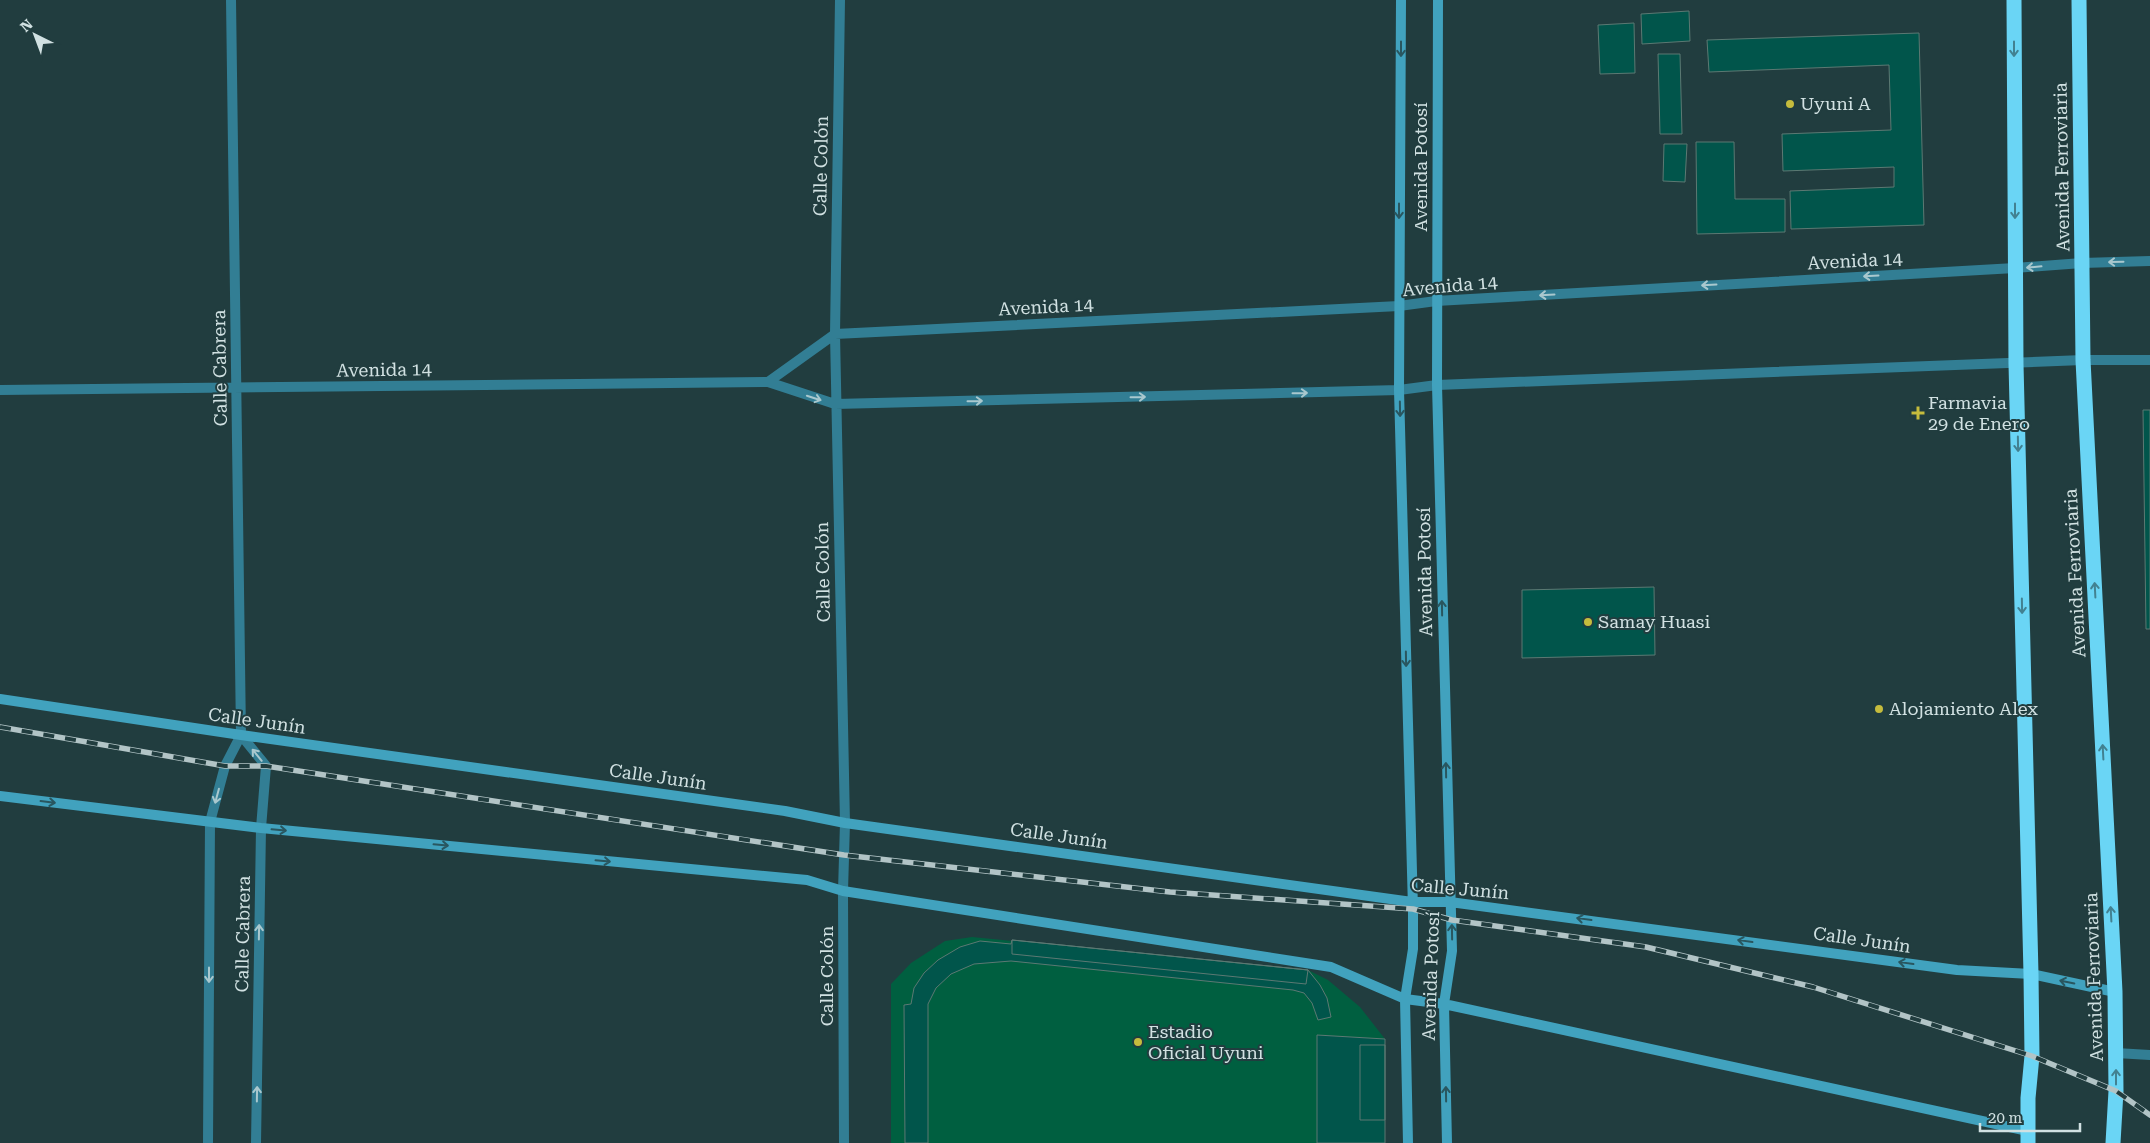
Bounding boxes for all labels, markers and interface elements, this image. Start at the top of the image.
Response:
north arrow [10,10,60,60]
text: N [17,16,36,35]
one-way arrow [1396,40,1406,56]
one-way arrow [2009,40,2019,56]
street label: Avenida Ferroviaria [2050,82,2073,252]
place label: Uyuni A [1800,93,1871,114]
marker: Uyuni A [1784,98,1796,110]
street label: Avenida Potosí [1410,102,1431,232]
street label: Calle Colón [809,115,832,216]
one-way arrow [2010,202,2020,219]
one-way arrow [1395,203,1404,219]
street label: Avenida 14 [1807,248,1903,273]
one-way arrow [2108,257,2124,267]
one-way arrow [2026,262,2042,271]
street label: Avenida 14 [1402,271,1498,300]
one-way arrow [1864,272,1880,281]
one-way arrow [1701,281,1717,290]
one-way arrow [1539,290,1555,299]
street label: Avenida 14 [998,294,1094,319]
street label: Calle Cabrera [208,309,231,426]
street label: Avenida 14 [336,358,432,381]
one-way arrow [1292,388,1308,398]
one-way arrow [1130,392,1146,402]
place label: Farmavia 29 de Enero [1928,392,2030,434]
one-way arrow [806,393,822,403]
one-way arrow [967,396,983,406]
one-way arrow [1395,400,1405,416]
marker: Farmavia 29 de Enero [1912,407,1924,419]
one-way arrow [2014,435,2023,451]
street label: Avenida Ferroviaria [2060,488,2089,658]
street label: Avenida Potosí [1413,507,1436,637]
street label: Calle Colón [811,521,834,622]
one-way arrow [2090,582,2099,598]
one-way arrow [2017,598,2027,614]
one-way arrow [1438,600,1447,616]
place label: Samay Huasi [1598,611,1710,632]
marker: Samay Huasi [1582,616,1594,628]
one-way arrow [1401,650,1411,666]
place label: Alojamiento Alex [1889,698,2038,719]
street label: Calle Junín [207,703,308,738]
marker: Alojamiento Alex [1873,703,1885,715]
one-way arrow [2098,744,2107,760]
one-way arrow [252,749,263,762]
street label: Calle Junín [608,759,709,794]
one-way arrow [1442,762,1451,778]
one-way arrow [211,788,221,804]
one-way arrow [40,797,56,807]
street label: Calle Junín [1009,818,1110,853]
one-way arrow [271,825,287,835]
one-way arrow [433,840,449,850]
one-way arrow [594,856,610,865]
street label: Calle Junín [1410,874,1510,903]
street label: Calle Cabrera [231,875,254,992]
street label: Avenida Ferroviaria [2080,892,2107,1062]
one-way arrow [2106,907,2115,923]
street label: Avenida Potosí [1418,911,1443,1041]
one-way arrow [1576,914,1592,924]
street label: Calle Junín [1812,922,1913,957]
one-way arrow [254,924,264,940]
street label: Calle Colón [816,925,837,1026]
one-way arrow [1447,925,1457,941]
one-way arrow [1737,936,1753,946]
one-way arrow [1898,958,1914,968]
one-way arrow [204,966,214,983]
one-way arrow [2059,977,2075,986]
place label: Estadio Oficial Uyuni [1148,1021,1264,1063]
marker: Estadio Oficial Uyuni [1132,1036,1144,1048]
one-way arrow [2111,1069,2121,1086]
one-way arrow [252,1087,261,1103]
one-way arrow [1441,1087,1451,1103]
scale bar [1980,1100,2080,1132]
text: 20 m [1988,1109,2023,1127]

